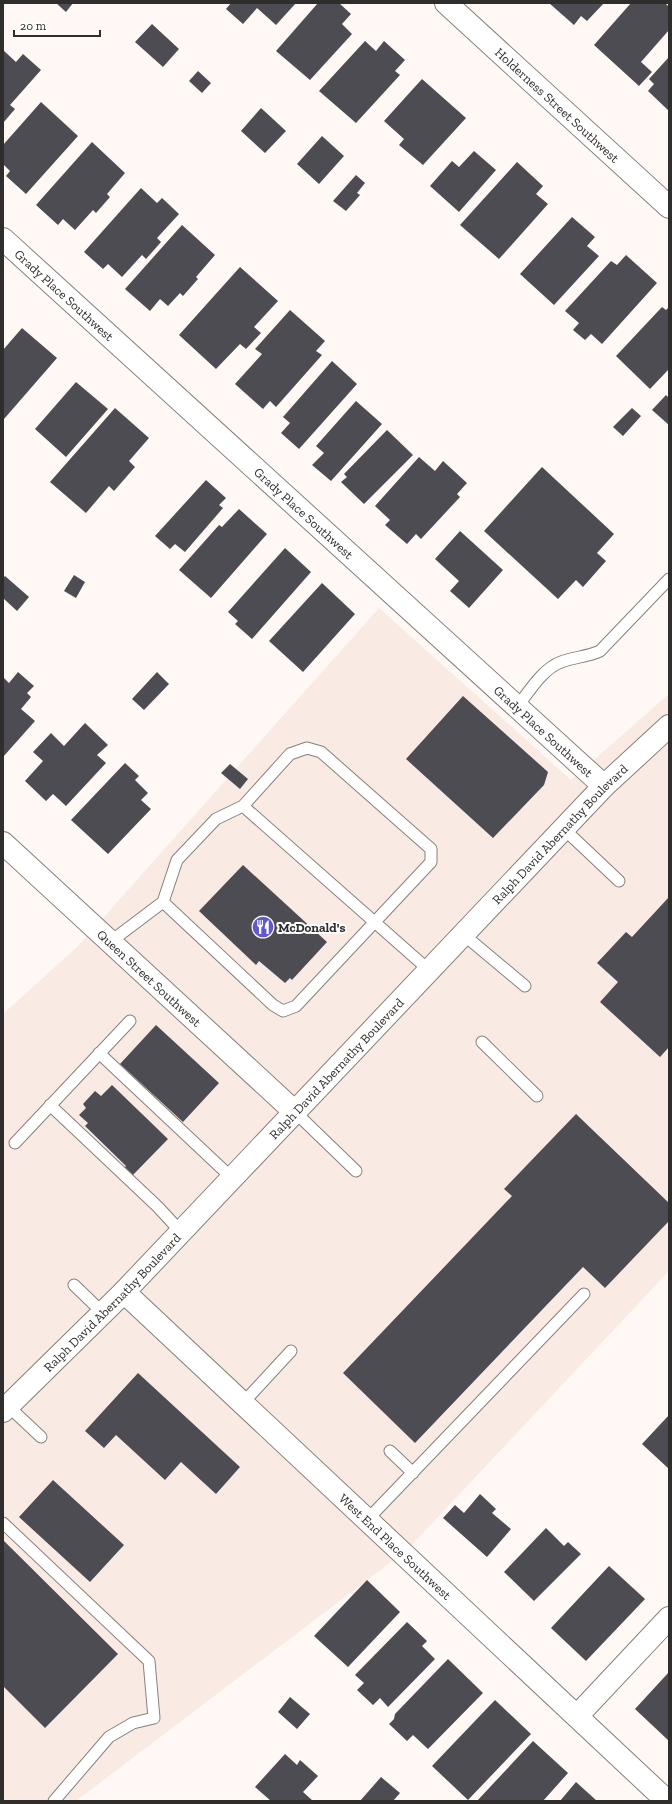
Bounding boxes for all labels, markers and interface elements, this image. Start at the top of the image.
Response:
scale bar [14,12,100,38]
text: 20 m [20,19,47,33]
street label: Holderness Street Southwest [492,45,622,166]
street label: Grady Place Southwest [11,246,117,344]
street label: Grady Place Southwest [251,464,356,562]
street label: Grady Place Southwest [491,683,596,780]
street label: Ralph David Abernathy Boulevard [489,761,631,907]
restaurant icon: McDonald's [250,914,276,940]
place label: McDonald's [278,920,345,935]
street label: Queen Street Southwest [94,927,204,1030]
street label: Ralph David Abernathy Boulevard [266,995,407,1142]
street label: Ralph David Abernathy Boulevard [41,1230,184,1375]
street label: West End Place Southwest [336,1491,454,1603]

